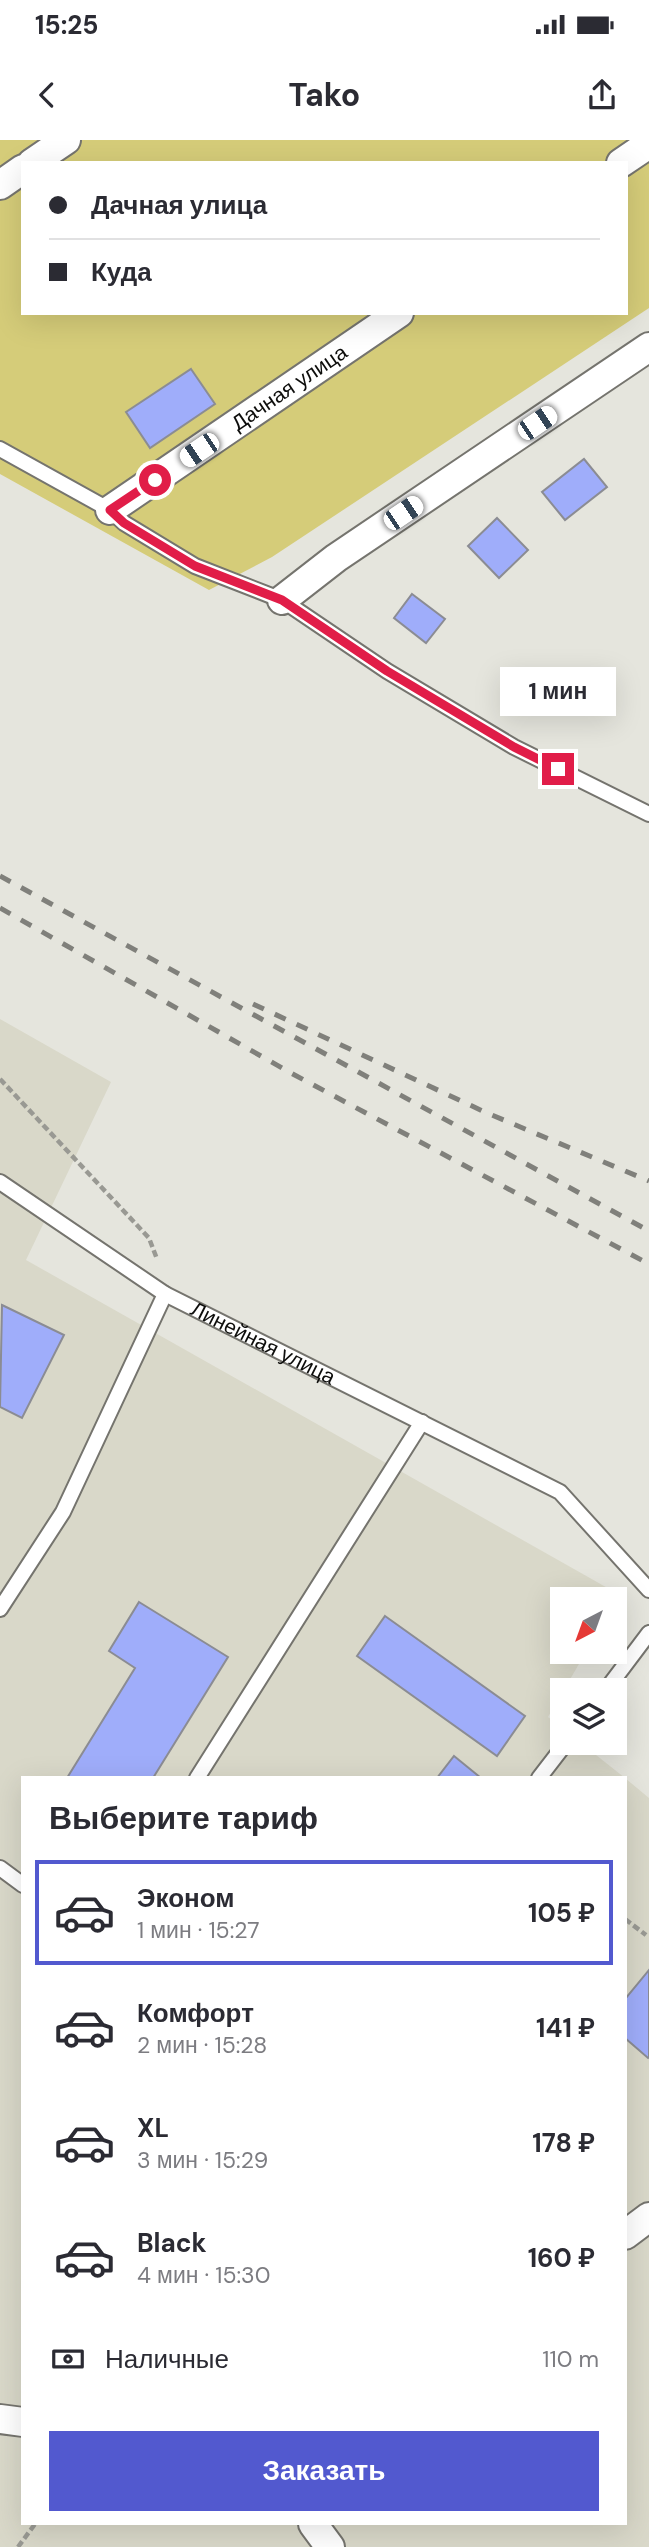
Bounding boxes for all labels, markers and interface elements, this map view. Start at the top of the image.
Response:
text: 15:25 [35,8,98,42]
text: Tako [289,74,360,116]
icon: back [28,76,66,114]
icon: share [583,76,621,114]
text: Дачная улица [91,188,267,222]
text: Куда [91,255,152,289]
street label: Дачная улица [226,338,353,437]
car [514,403,561,443]
car [176,430,223,470]
route start [139,464,171,496]
car [380,493,427,533]
callout: 1 мин [500,668,616,716]
text: 1 мин [529,676,587,706]
route end [542,753,574,785]
street label: Линейная улица [186,1295,340,1391]
north arrow [550,1587,626,1664]
map controls [550,1587,627,1755]
button: layers [550,1678,627,1755]
text: Выберите тариф [49,1797,318,1839]
icon: car [53,1881,116,1944]
text: Эконом [137,1881,235,1915]
text: 105 ₽ [528,1896,595,1930]
text: 1 мин · 15:27 [137,1915,259,1945]
icon: car [53,1996,116,2059]
text: Комфорт [137,1996,254,2030]
text: 141 ₽ [536,2011,595,2045]
text: 2 мин · 15:28 [137,2030,267,2060]
icon: car [53,2111,116,2174]
text: XL [137,2111,169,2145]
text: 178 ₽ [532,2126,595,2160]
text: 3 мин · 15:29 [137,2145,268,2175]
icon: car [53,2226,116,2289]
text: Black [137,2226,207,2260]
text: 160 ₽ [528,2241,595,2275]
text: 4 мин · 15:30 [137,2260,270,2290]
icon: cash [49,2340,87,2378]
text: Наличные [105,2342,229,2376]
text: 110 m [542,2344,599,2374]
button: Заказать [49,2431,599,2511]

